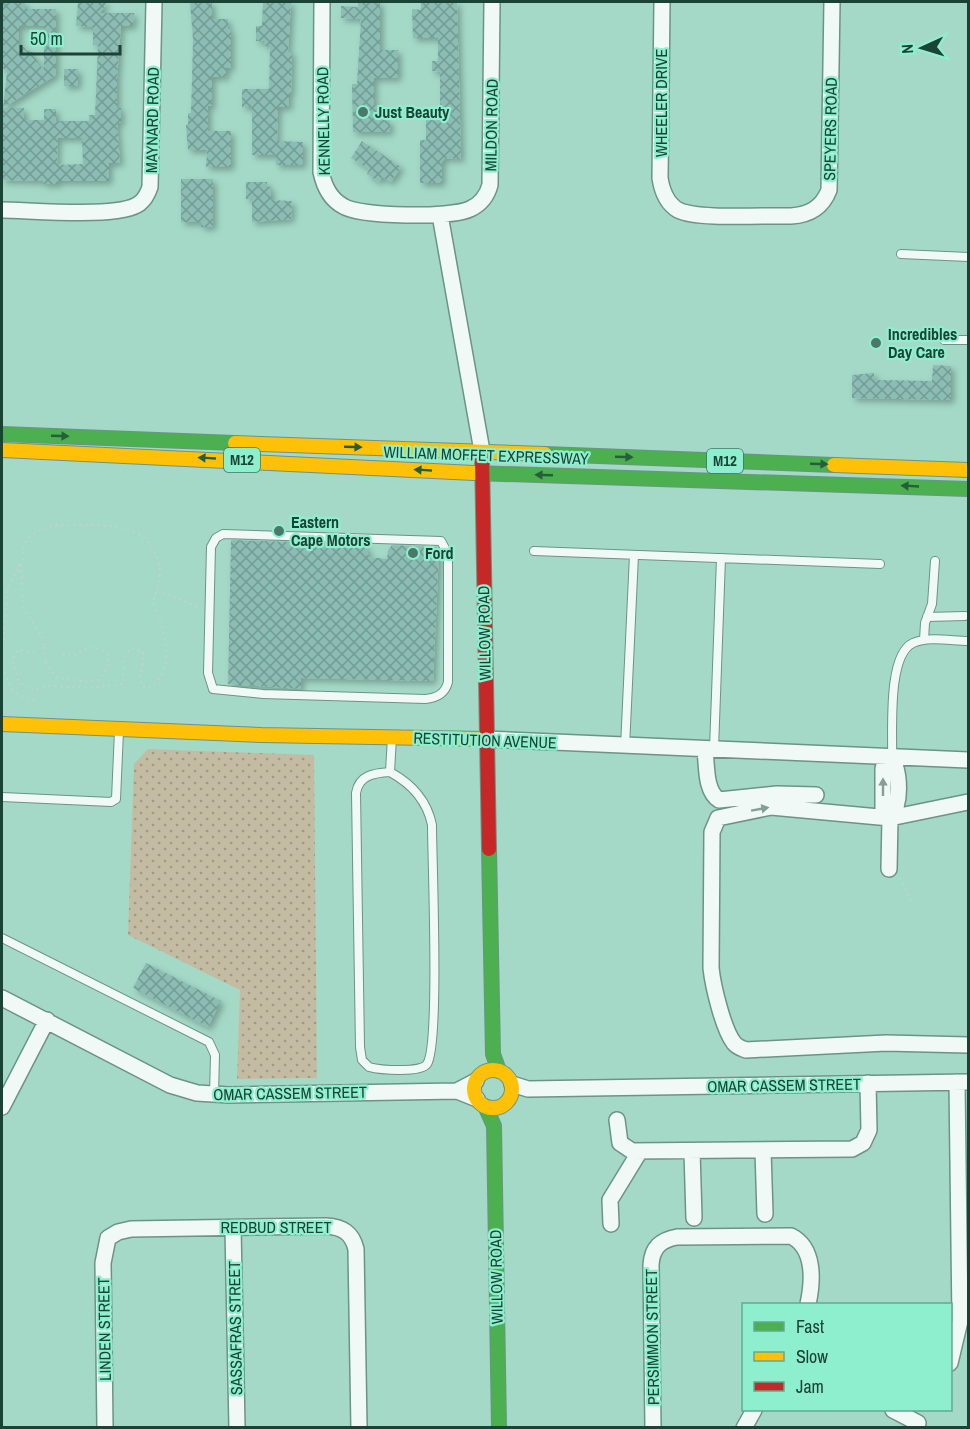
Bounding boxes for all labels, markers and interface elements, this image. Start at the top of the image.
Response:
scale bar [21,18,120,56]
north arrow [892,18,952,78]
text: 50 m [30,26,63,51]
text: N [896,44,918,55]
street label: WHEELER DRIVE [650,49,672,157]
street label: KENNELLY ROAD [311,66,335,176]
street label: MAYNARD ROAD [140,67,164,173]
street label: SPEYERS ROAD [818,77,842,181]
street label: MILDON ROAD [479,79,503,171]
place label: Just Beauty [375,101,450,123]
marker: Just Beauty [356,105,370,119]
place label: Incredibles Day Care [888,323,957,363]
marker: Incredibles Day Care [869,336,883,350]
one-way arrow [50,431,69,441]
street label: WILLIAM MOFFET EXPRESSWAY [383,440,589,470]
one-way arrow [344,442,363,451]
road number: M12 [224,448,260,472]
road number: M12 [707,449,743,473]
one-way arrow [615,453,634,462]
one-way arrow [198,454,217,463]
one-way arrow [809,460,828,469]
one-way arrow [414,465,433,474]
one-way arrow [534,470,553,479]
one-way arrow [901,482,920,491]
place label: Eastern Cape Motors [291,511,370,551]
marker: Eastern Cape Motors [272,524,286,538]
place label: Ford [425,542,454,564]
marker: Ford [406,546,420,560]
street label: WILLOW ROAD [472,585,496,681]
street label: RESTITUTION AVENUE [413,727,557,753]
one-way arrow [878,778,888,797]
one-way arrow [750,804,769,813]
street label: OMAR CASSEM STREET [707,1073,861,1097]
street label: OMAR CASSEM STREET [213,1081,367,1105]
street label: REDBUD STREET [221,1216,331,1238]
street label: WILLOW ROAD [484,1229,508,1325]
street label: SASSAFRAS STREET [223,1261,247,1395]
street label: PERSIMMON STREET [640,1269,664,1405]
street label: LINDEN STREET [92,1277,116,1381]
legend [742,1303,952,1411]
text: Fast [796,1314,824,1339]
text: Slow [796,1344,828,1369]
text: Jam [796,1374,824,1399]

